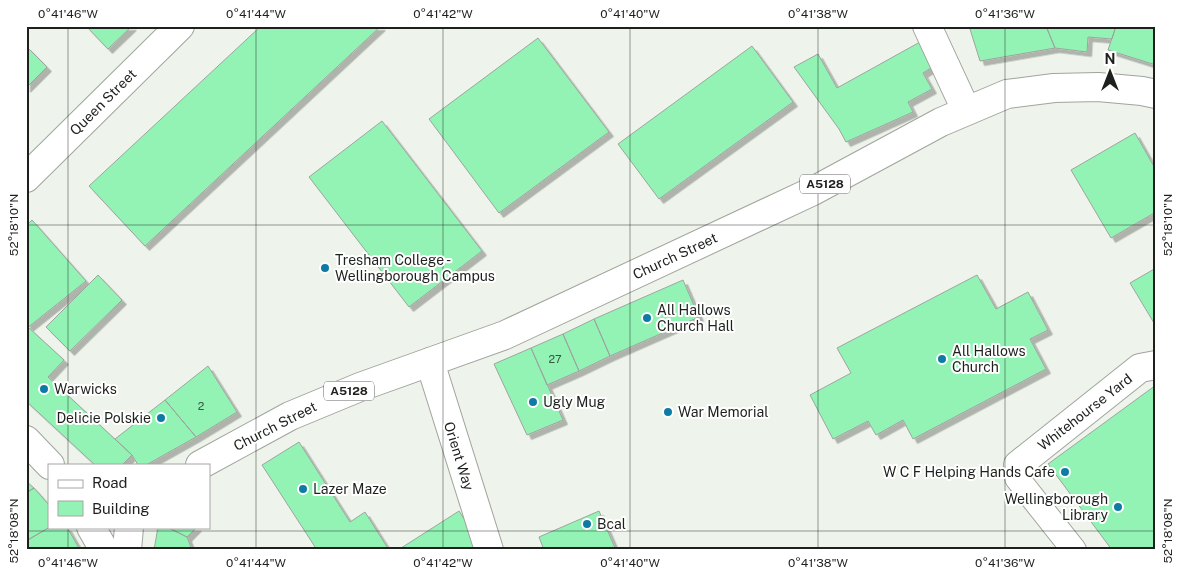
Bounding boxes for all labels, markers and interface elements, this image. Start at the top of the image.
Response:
text: 0°41'46"W [38,7,98,21]
text: 0°41'44"W [226,7,287,21]
text: 0°41'42"W [413,7,473,21]
text: 0°41'40"W [600,7,660,21]
text: 0°41'38"W [788,7,849,21]
text: 0°41'36"W [975,7,1035,21]
north arrow [1084,48,1134,98]
text: N [1105,51,1115,67]
street label: Queen Street [67,66,139,138]
road number: A5128 [800,174,850,193]
text: 52°18'10"N [7,194,21,256]
text: 52°18'10"N [1161,194,1175,256]
street label: Church Street [630,229,720,283]
place label: Tresham College - Wellingborough Campus [335,252,495,284]
marker: Tresham College - Wellingborough Campus [319,262,331,274]
place label: All Hallows Church Hall [657,302,734,334]
marker: All Hallows Church Hall [641,312,653,324]
place label: All Hallows Church [952,343,1026,375]
house number: 27 [548,353,562,365]
marker: All Hallows Church [936,353,948,365]
street label: Whitehourse Yard [1035,370,1135,454]
place label: Warwicks [54,381,117,397]
road number: A5128 [324,382,374,401]
marker: Warwicks [38,383,50,395]
place label: Ugly Mug [543,394,606,410]
marker: Ugly Mug [527,396,539,408]
street label: Church Street [231,398,319,454]
house number: 2 [198,400,205,412]
place label: War Memorial [678,404,769,420]
marker: War Memorial [662,406,674,418]
place label: Delicie Polskie [56,410,151,426]
marker: Delicie Polskie [155,412,167,424]
street label: Orient Way [441,420,477,493]
legend [48,464,210,528]
place label: W C F Helping Hands Cafe [883,464,1055,480]
marker: W C F Helping Hands Cafe [1059,466,1071,478]
text: Road [92,474,128,491]
place label: Lazer Maze [313,481,387,497]
marker: Lazer Maze [297,483,309,495]
place label: Wellingborough Library [1004,491,1109,523]
text: 52°18'08"N [7,498,21,564]
text: 52°18'08"N [1161,498,1175,564]
text: Building [92,500,150,517]
marker: Wellingborough Library [1112,501,1124,513]
place label: Bcal [597,516,626,532]
marker: Bcal [581,518,593,530]
text: 0°41'46"W [38,556,98,570]
text: 0°41'44"W [226,556,287,570]
text: 0°41'42"W [413,556,473,570]
text: 0°41'40"W [600,556,660,570]
text: 0°41'38"W [788,556,849,570]
text: 0°41'36"W [975,556,1035,570]

